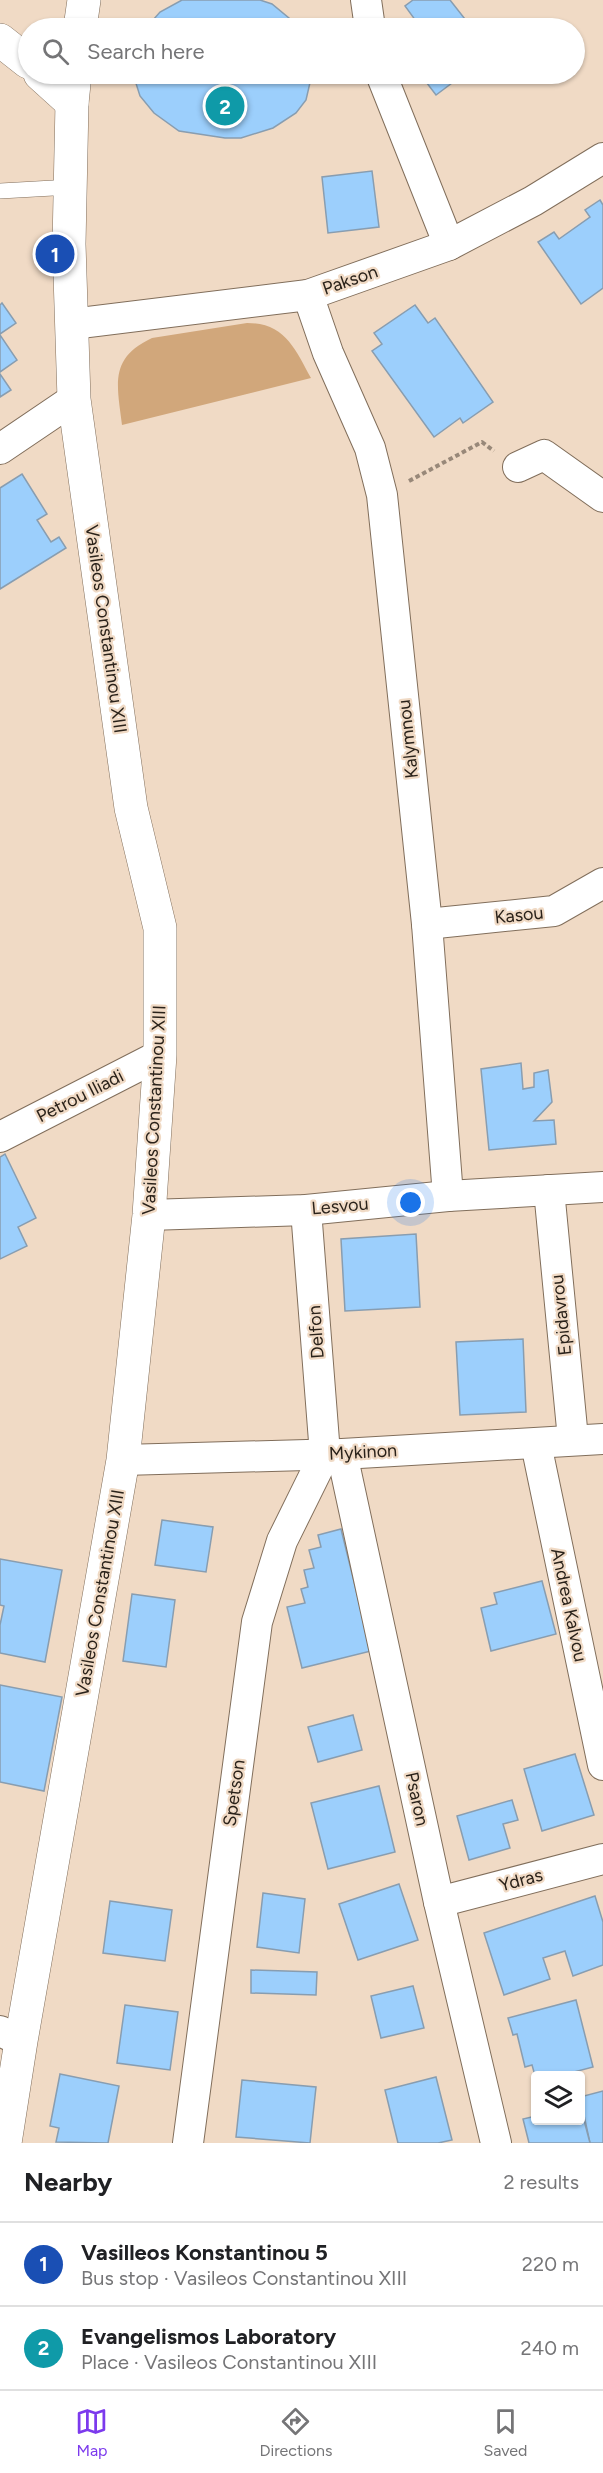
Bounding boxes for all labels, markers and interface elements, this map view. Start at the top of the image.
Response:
search box [18,18,585,84]
icon: search [39,35,72,68]
text: Search here [87,38,205,65]
pin: 2 [206,84,244,128]
pin: 1 [36,232,74,276]
street label: Pakson [319,260,381,300]
street label: Vasileos Constantinou XIII [80,523,132,735]
street label: Kalymnou [393,698,423,780]
street label: Kasou [494,902,544,928]
street label: Vasileos Constantinou XIII [138,1005,170,1215]
street label: Petrou Iliadi [33,1065,127,1127]
your location [396,1188,425,1217]
street label: Lesvou [311,1193,369,1219]
street label: Epidavrou [546,1274,576,1356]
street label: Delfon [303,1305,329,1359]
street label: Mykinon [328,1439,398,1465]
street label: Vasileos Constantinou XIII [71,1488,129,1698]
street label: Andrea Kalvou [546,1546,592,1664]
street label: Spetson [218,1758,250,1828]
street label: Psaron [401,1770,433,1828]
street label: Ydras [497,1864,545,1896]
map controls [531,2071,585,2125]
button: layers [531,2071,585,2125]
text: Nearby [24,2166,112,2198]
text: 2 results [503,2170,579,2194]
text: Vasilleos Konstantinou 5 [81,2239,328,2266]
text: 1 [39,2252,48,2276]
text: 220 m [522,2252,579,2276]
text: Bus stop · Vasileos Constantinou XIII [81,2266,407,2290]
text: Evangelismos Laboratory [81,2323,336,2350]
text: 2 [38,2336,49,2360]
text: 240 m [521,2336,579,2360]
text: Place · Vasileos Constantinou XIII [81,2350,377,2374]
tab: Map [75,2405,108,2460]
tab: Directions [259,2405,332,2460]
tab: Saved [483,2405,528,2460]

